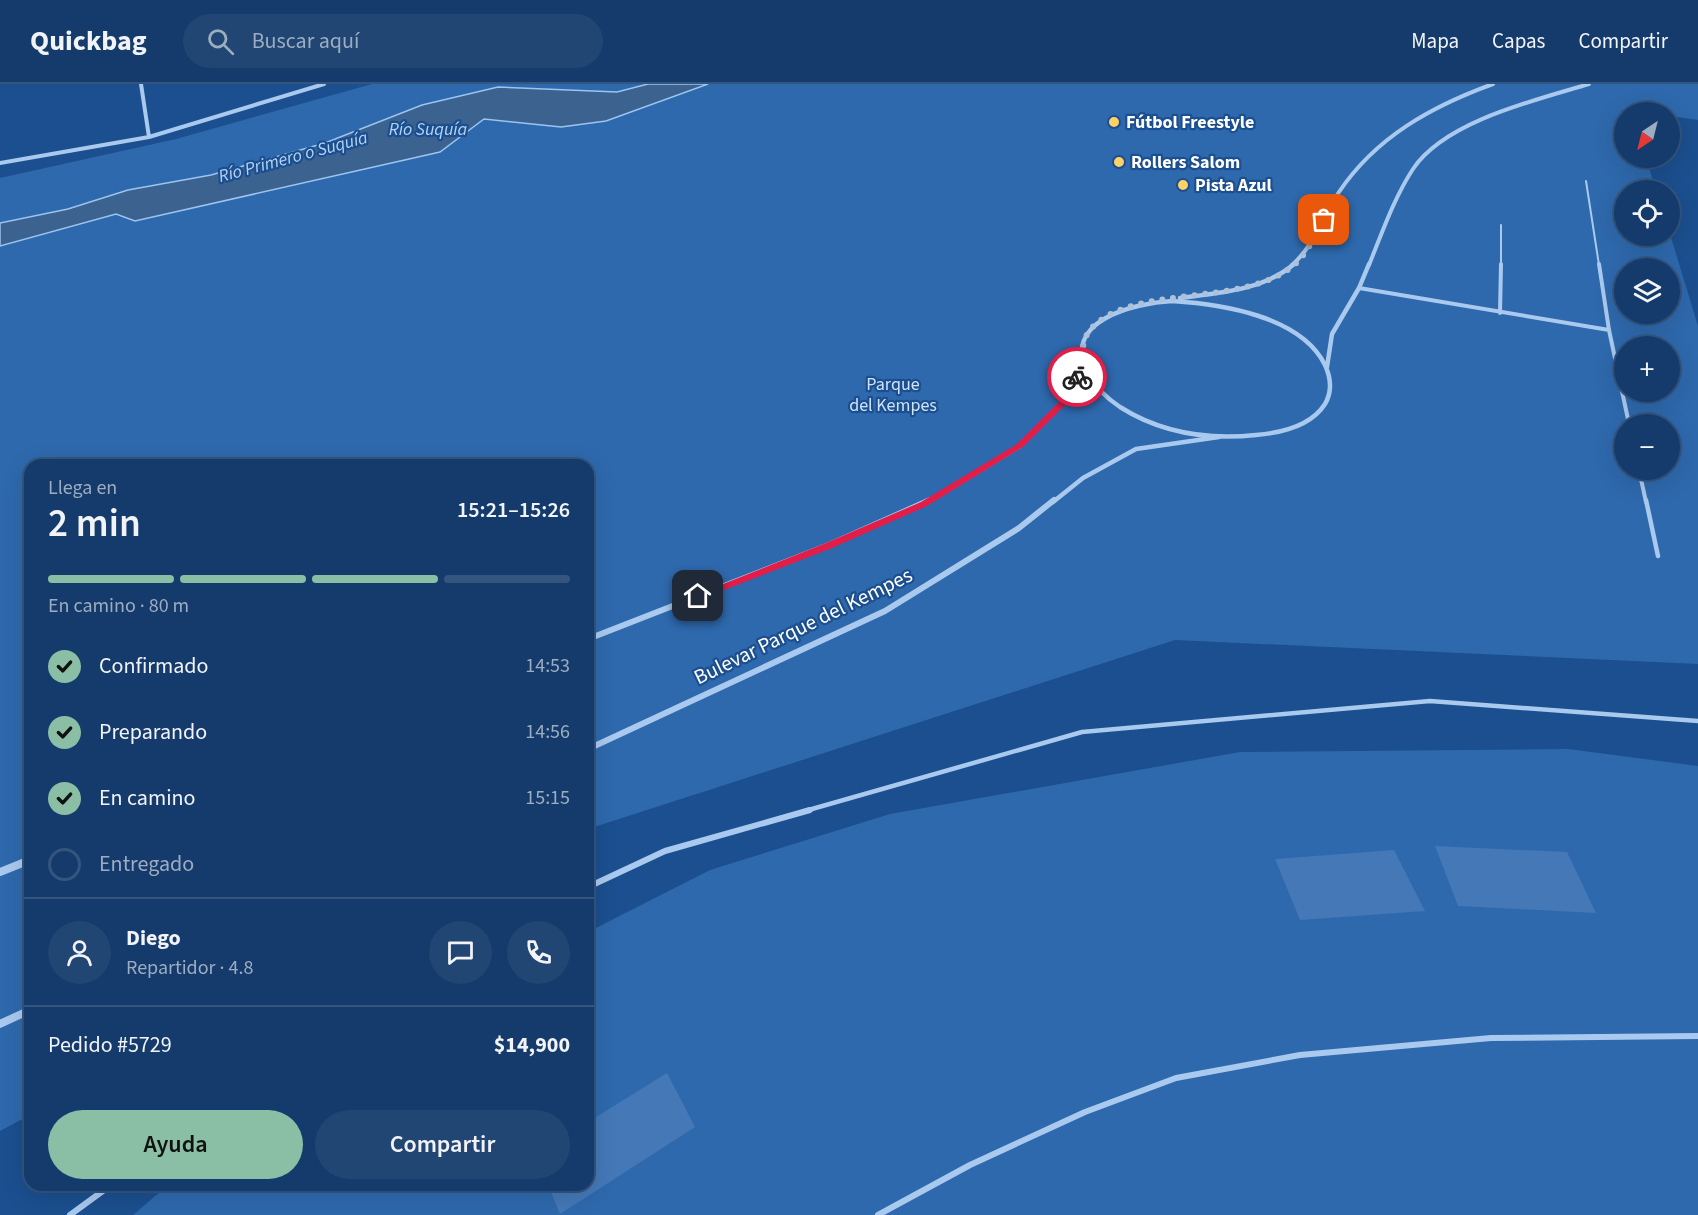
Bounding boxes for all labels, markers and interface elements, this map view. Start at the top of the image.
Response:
search box [183,14,603,68]
text: Quickbag [30,21,147,61]
icon: search [204,25,237,58]
text: Buscar aquí [252,25,359,57]
text: Mapa [1411,26,1459,56]
text: Capas [1492,26,1545,56]
text: Compartir [1578,26,1668,56]
north arrow [1614,102,1680,168]
map controls [1614,102,1680,480]
place label: Fútbol Freestyle [1126,110,1254,135]
marker: Fútbol Freestyle [1107,115,1121,129]
water label: Río Suquía [389,117,468,142]
water label: Río Primero o Suquía [216,125,371,189]
place label: Rollers Salom [1131,150,1240,175]
marker: Rollers Salom [1112,155,1126,169]
place label: Pista Azul [1195,173,1272,198]
marker: Pista Azul [1176,178,1190,192]
button: locate [1614,180,1680,246]
pin [1298,194,1349,245]
icon: bag [1307,203,1340,236]
button: layers [1614,258,1680,324]
button: + [1614,336,1680,402]
courier [1047,347,1107,407]
icon: bike [1061,361,1094,394]
park label: Parque del Kempes [849,372,937,418]
button: − [1614,414,1680,480]
text: Llega en [48,474,117,502]
text: 15:21–15:26 [457,494,570,526]
text: 2 min [48,496,141,552]
street label: Bulevar Parque del Kempes [689,560,918,692]
pin [672,570,723,621]
icon: home [681,579,714,612]
text: En camino · 80 m [48,592,189,620]
icon: check [48,650,81,683]
text: Confirmado [99,650,208,682]
text: 14:53 [525,652,570,680]
icon: check [48,716,81,749]
text: Preparando [99,716,207,748]
text: 14:56 [525,718,570,746]
icon: check [48,782,81,815]
text: En camino [99,782,196,814]
text: 15:15 [525,784,570,812]
text: Entregado [99,848,194,880]
button: person [48,921,111,984]
button: chat [429,921,492,984]
button: phone [507,921,570,984]
text: Diego [126,922,181,954]
text: Repartidor · 4.8 [126,954,253,982]
text: Pedido #5729 [48,1029,172,1061]
text: $14,900 [494,1029,570,1061]
button: Ayuda [48,1110,303,1179]
button: Compartir [315,1110,570,1179]

